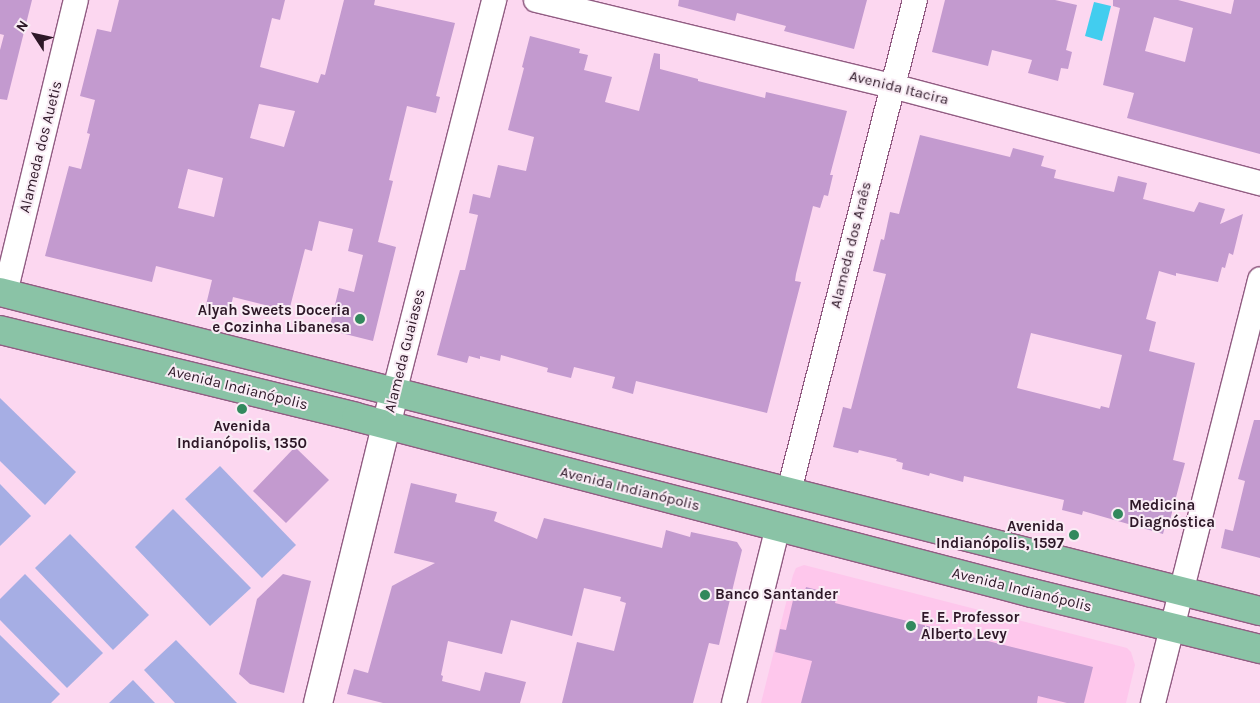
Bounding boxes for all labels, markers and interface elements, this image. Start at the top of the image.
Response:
north arrow [10,10,60,60]
text: N [12,17,32,35]
street label: Avenida Itacira [847,67,951,109]
street label: Alameda dos Auetis [16,79,66,215]
street label: Alameda dos Araês [827,180,875,310]
street label: Alameda Guaiases [381,287,429,415]
place label: Alyah Sweets Doceria e Cozinha Libanesa [198,301,350,336]
marker: Alyah Sweets Doceria e Cozinha Libanesa [354,313,366,325]
street label: Avenida Indianópolis [166,362,310,414]
marker: Avenida Indianópolis, 1350 [236,403,248,415]
place label: Avenida Indianópolis, 1350 [177,417,307,452]
street label: Avenida Indianópolis [558,463,702,515]
place label: Medicina Diagnóstica [1129,496,1215,531]
marker: Medicina Diagnóstica [1111,507,1125,521]
place label: Avenida Indianópolis, 1597 [936,517,1064,552]
marker: Avenida Indianópolis, 1597 [1068,529,1080,541]
street label: Avenida Indianópolis [950,564,1094,616]
place label: Banco Santander [715,586,838,604]
marker: Banco Santander [699,589,711,601]
place label: E. E. Professor Alberto Levy [921,608,1019,643]
marker: E. E. Professor Alberto Levy [905,620,917,632]

